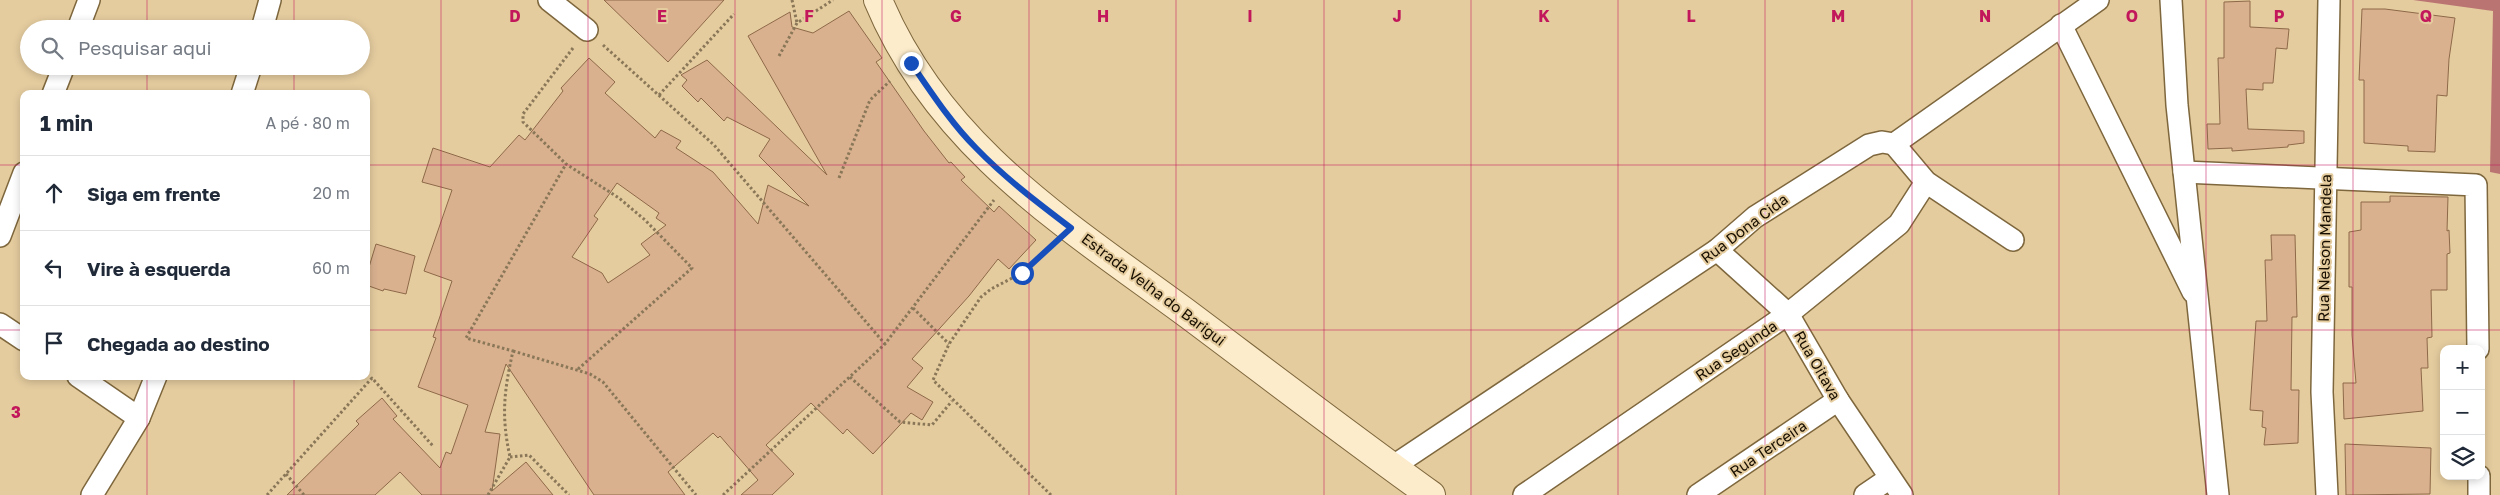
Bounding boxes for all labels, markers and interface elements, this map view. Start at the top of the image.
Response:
text: D [509,6,521,26]
text: E [657,6,667,26]
text: F [804,6,814,26]
text: G [950,6,962,26]
text: H [1097,6,1109,26]
text: I [1247,6,1253,26]
text: J [1392,6,1402,26]
text: K [1538,6,1550,26]
text: L [1686,6,1696,26]
text: M [1831,6,1845,26]
text: N [1979,6,1991,26]
text: O [2126,6,2138,26]
text: P [2274,6,2285,26]
text: Q [2420,6,2432,26]
search box [20,20,370,75]
icon: search [38,34,66,62]
text: Pesquisar aqui [78,36,212,59]
route end [900,52,923,75]
text: 1 min [40,110,93,136]
text: A pé · 80 m [266,113,350,133]
street label: Rua Nelson Mandela [2314,174,2334,322]
icon: ahead [40,179,68,207]
text: Siga em frente [87,182,221,205]
text: 20 m [313,183,350,203]
street label: Rua Dona Cida [1697,189,1791,267]
street label: Estrada Velha do Barigui [1078,229,1230,349]
icon: left [40,254,68,282]
text: Vire à esquerda [87,257,230,280]
text: 60 m [312,258,350,278]
route start [1011,262,1034,285]
street label: Rua Segunda [1692,316,1780,384]
street label: Rua Oitava [1791,327,1845,403]
icon: arrive [40,329,68,357]
text: Chegada ao destino [87,332,270,355]
map controls [2440,345,2485,480]
button: + [2440,345,2485,390]
button: − [2440,390,2485,435]
text: 3 [11,402,21,422]
street label: Rua Terceira [1726,416,1810,480]
button: layers [2440,435,2485,480]

